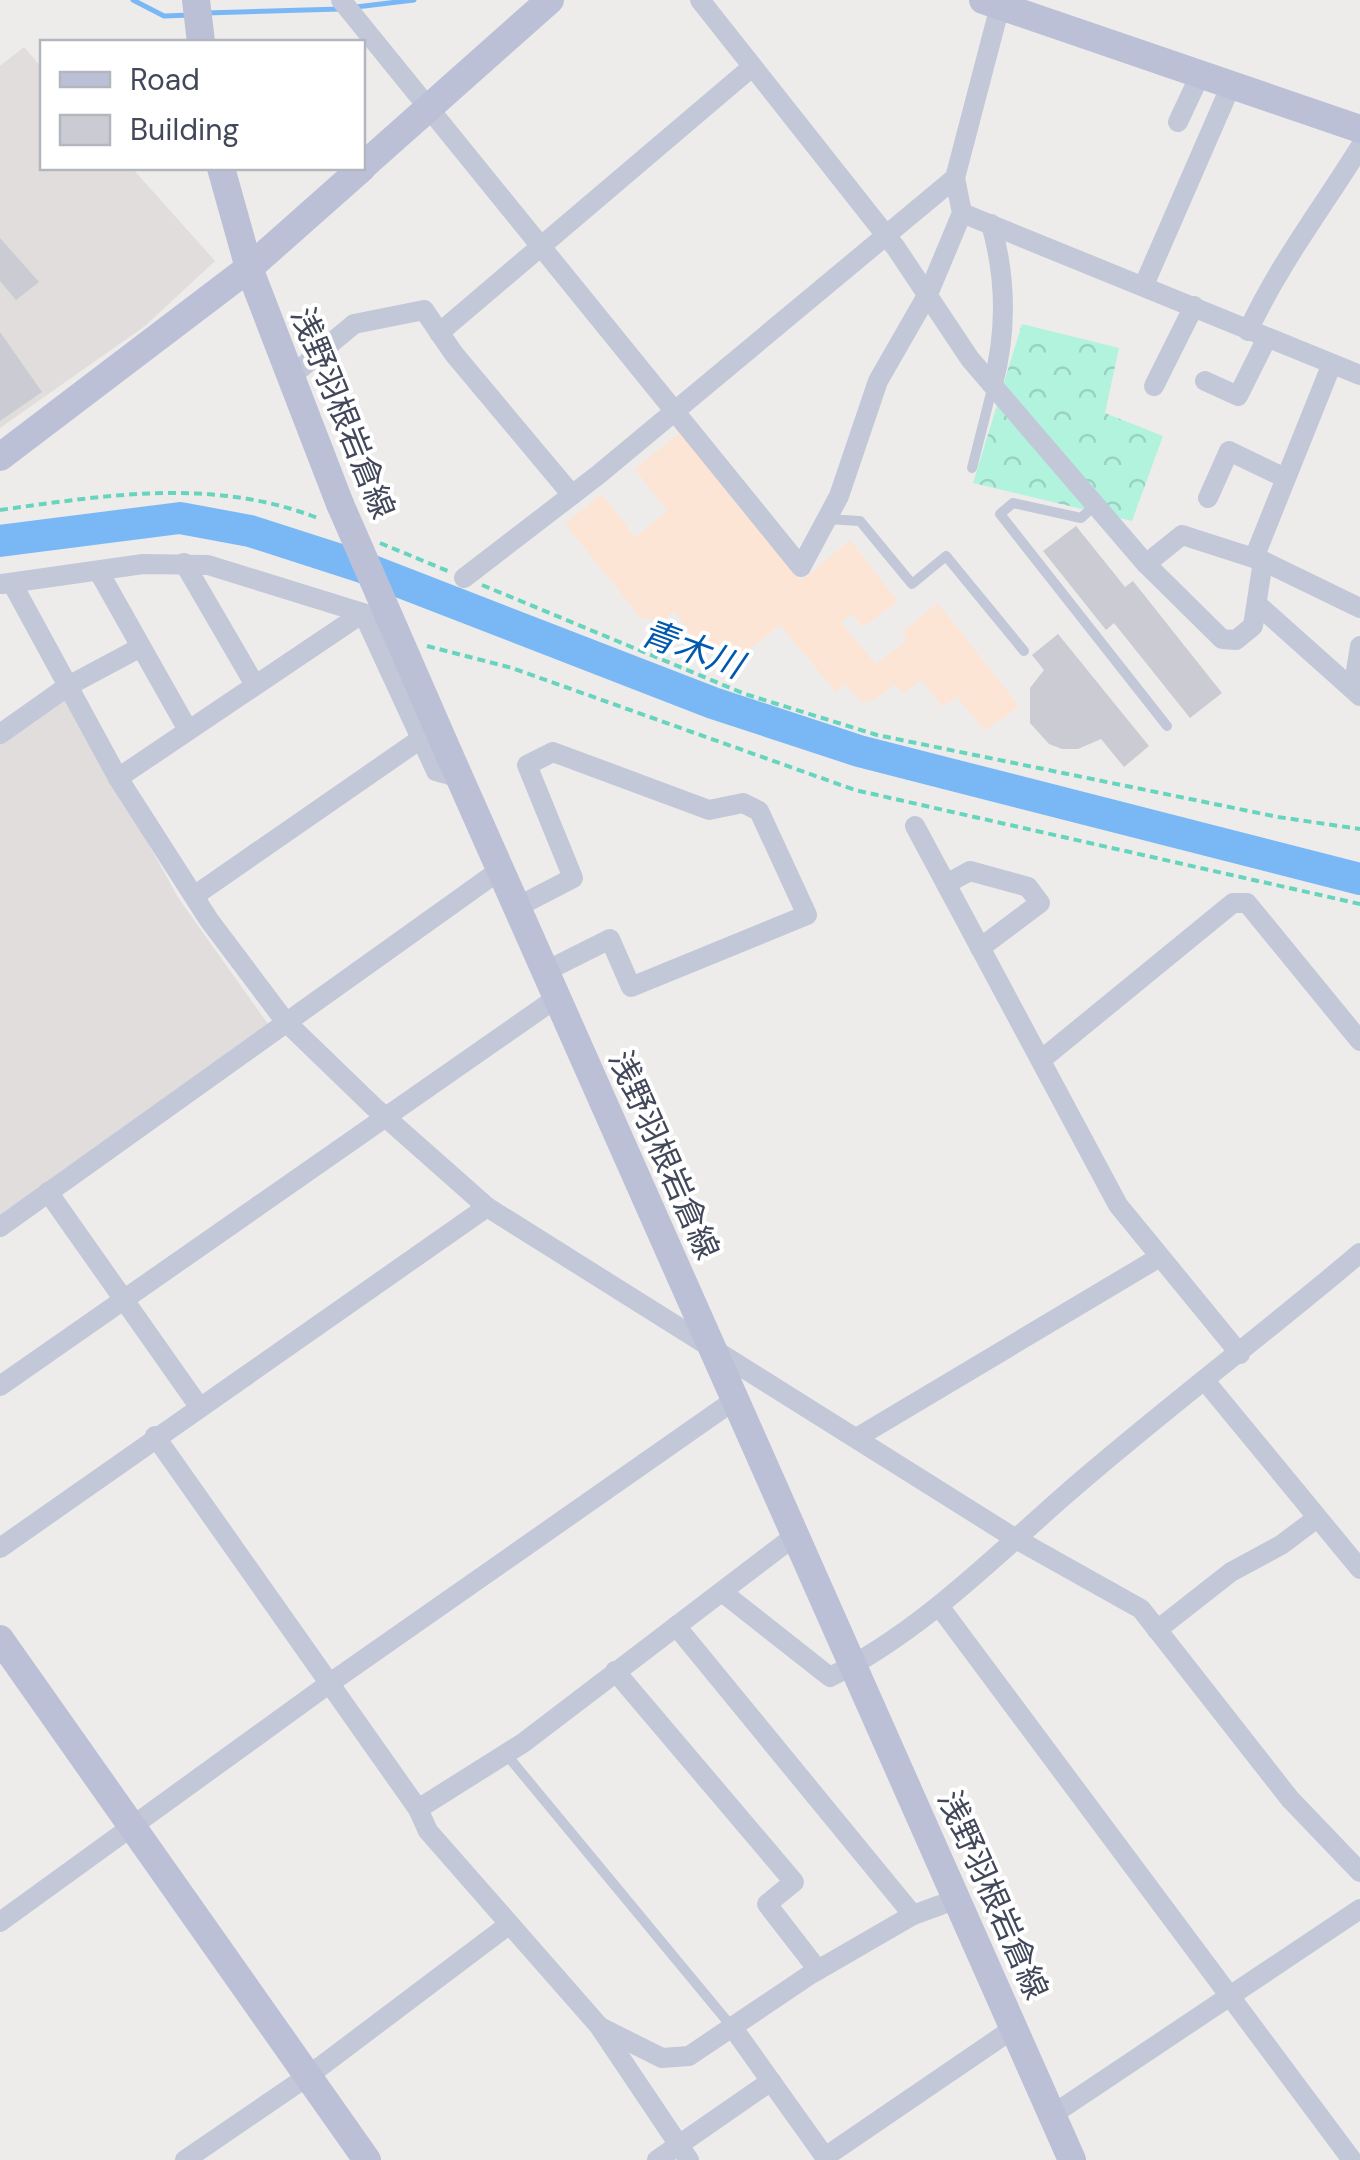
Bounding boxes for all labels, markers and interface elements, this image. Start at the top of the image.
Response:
legend [40,40,365,170]
text: Road [130,60,200,99]
text: Building [130,110,239,149]
street label: 浅野羽根岩倉線 [282,301,404,525]
water label: 青木川 [635,609,753,690]
street label: 浅野羽根岩倉線 [599,1044,729,1266]
street label: 浅野羽根岩倉線 [928,1784,1058,2006]

